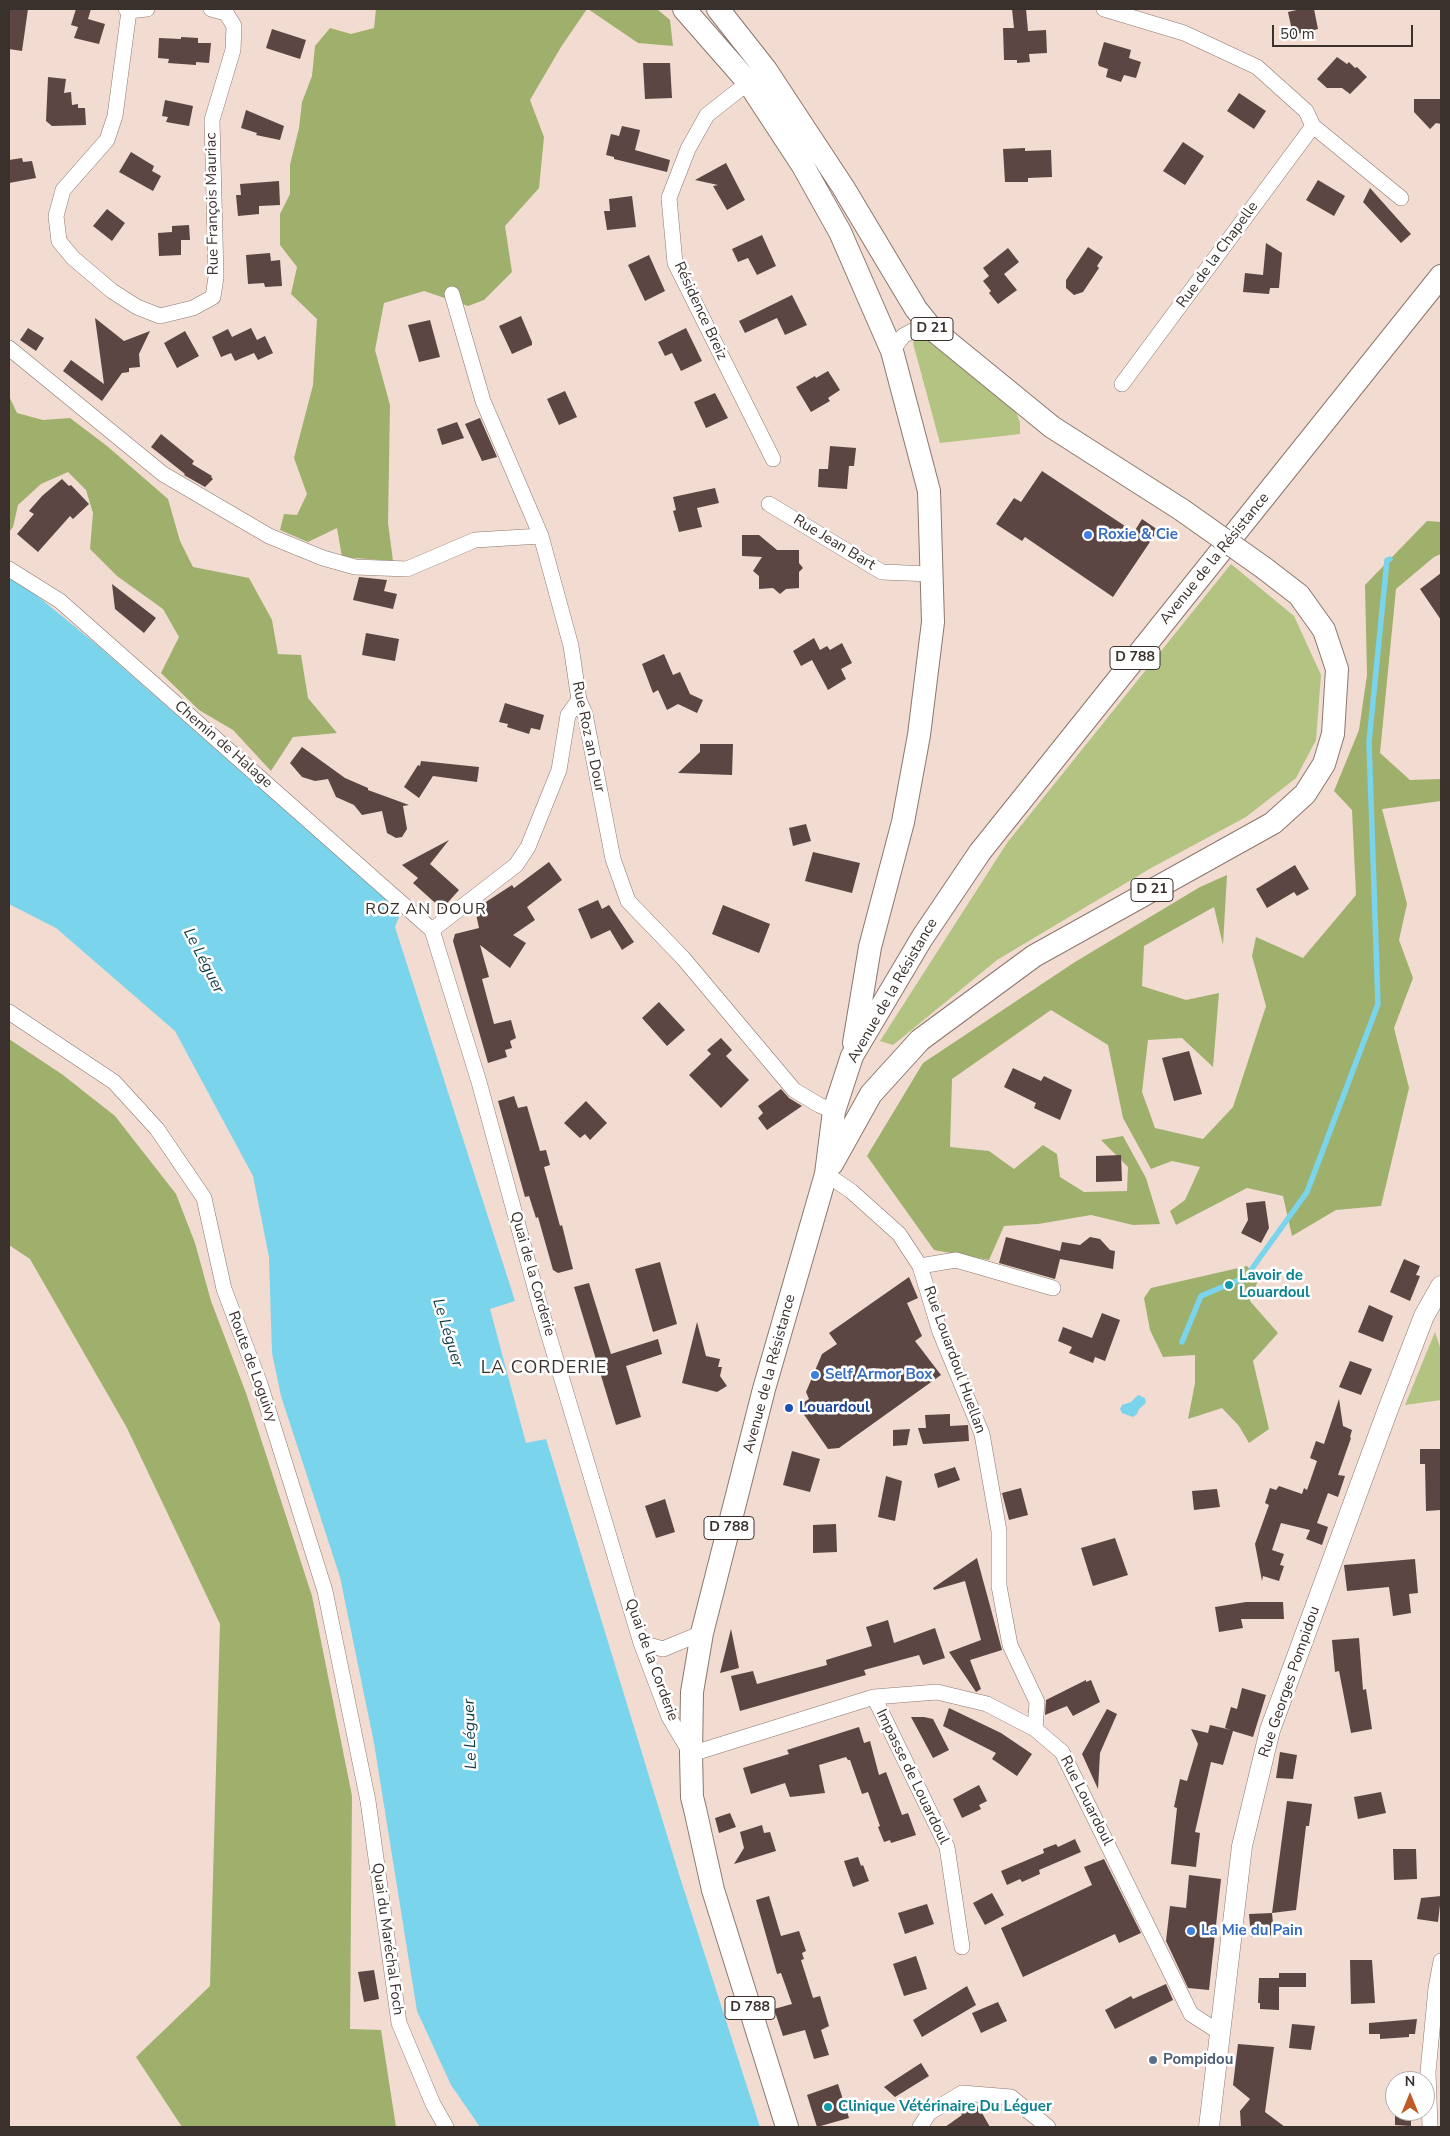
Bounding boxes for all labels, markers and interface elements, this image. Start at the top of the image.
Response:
scale bar [1275,15,1416,47]
text: 50 m [1280,24,1315,44]
street label: Rue François Mauriac [203,132,223,276]
street label: Rue de la Chapelle [1173,198,1263,312]
street label: Résidence Breiz [669,259,731,363]
road number: D 21 [911,318,953,340]
street label: Avenue de la Résistance [1156,490,1274,628]
street label: Rue Jean Bart [790,511,878,575]
place label: Roxie & Cie [1098,526,1178,544]
marker: Roxie & Cie [1082,529,1094,541]
road number: D 788 [1110,646,1160,670]
street label: Rue Roz an Dour [567,680,609,794]
street label: Chemin de Halage [170,697,276,793]
road number: D 21 [1131,878,1173,902]
district label: ROZ AN DOUR [364,900,488,920]
street label: Avenue de la Résistance [844,916,942,1066]
water label: Le Léguer [178,925,228,997]
street label: Quai de la Corderie [506,1210,558,1338]
place label: Lavoir de Louardoul [1239,1267,1310,1302]
marker: Lavoir de Louardoul [1223,1279,1235,1291]
street label: Rue Louardoul Huellan [919,1284,989,1436]
street label: Avenue de la Résistance [740,1293,800,1455]
water label: Le Léguer [427,1296,467,1370]
street label: Route de Loguivy [224,1309,280,1425]
district label: LA CORDERIE [479,1358,609,1380]
place label: Self Armor Box [825,1366,932,1384]
marker: Self Armor Box [809,1369,821,1381]
place label: Louardoul [799,1399,870,1417]
marker: Louardoul [783,1402,795,1414]
road number: D 788 [704,1516,754,1540]
street label: Quai de la Corderie [621,1596,681,1724]
street label: Rue Georges Pompidou [1256,1604,1324,1760]
water label: Le Léguer [460,1698,482,1770]
street label: Impasse de Louardoul [871,1706,953,1848]
street label: Rue Louardoul [1056,1753,1116,1849]
street label: Quai du Maréchal Foch [367,1862,407,2016]
place label: La Mie du Pain [1201,1922,1303,1940]
marker: La Mie du Pain [1185,1925,1197,1937]
road number: D 788 [725,1996,775,2020]
place label: Pompidou [1163,2051,1233,2069]
marker: Pompidou [1147,2054,1159,2066]
north arrow [1385,2071,1435,2121]
text: N [1405,2072,1415,2091]
place label: Clinique Vétérinaire Du Léguer [838,2098,1052,2116]
marker: Clinique Vétérinaire Du Léguer [822,2101,834,2113]

